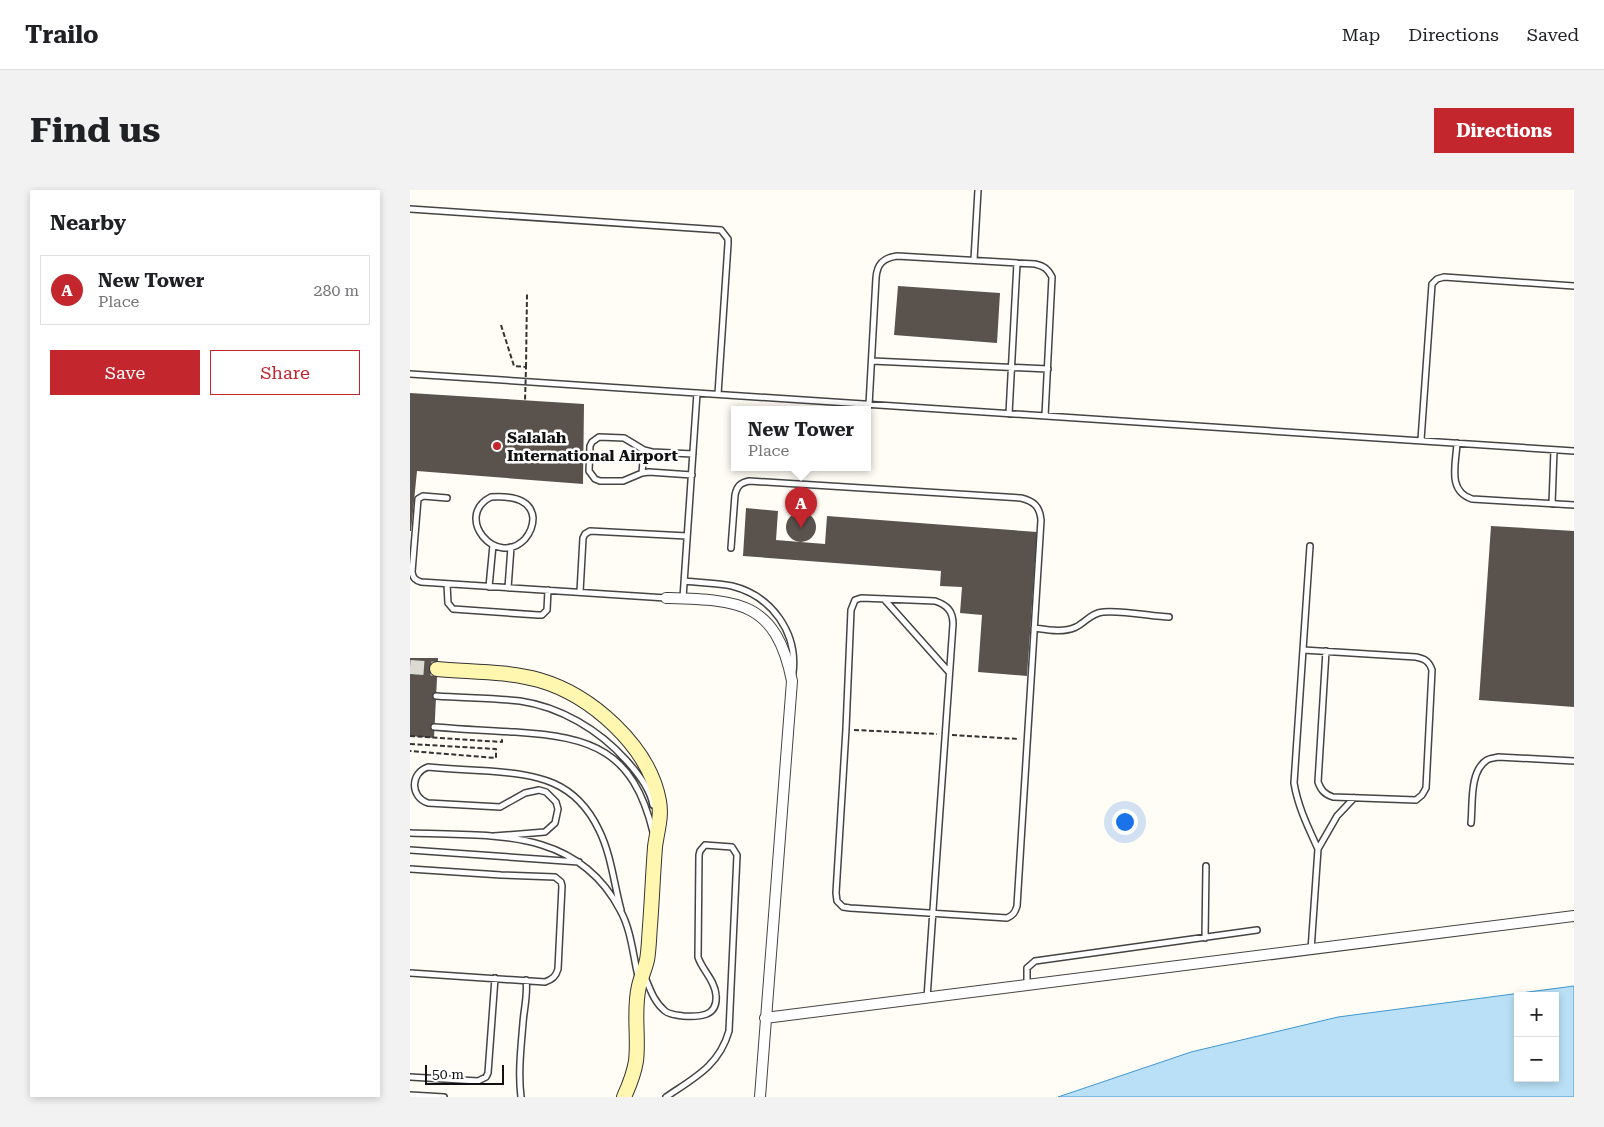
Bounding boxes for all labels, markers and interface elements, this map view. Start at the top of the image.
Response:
text: Trailo [25,21,99,49]
text: Map [1342,24,1380,45]
text: Directions [1408,24,1499,45]
text: Saved [1527,24,1579,45]
button: Directions [1434,108,1574,153]
text: Find us [30,110,160,151]
text: Nearby [50,211,126,235]
text: New Tower [98,269,204,292]
text: A [61,281,73,300]
text: 280 m [313,281,359,300]
text: Place [98,292,139,311]
button: Save [50,350,200,395]
button: Share [210,350,360,395]
popup [731,406,871,471]
text: New Tower [748,418,854,441]
place label: Salalah International Airport [507,428,678,465]
marker: Salalah International Airport [491,440,503,452]
text: Place [748,441,789,460]
pin: A [785,487,817,528]
your location [1112,809,1138,835]
map controls [1514,992,1559,1082]
button: + [1514,992,1559,1037]
button: − [1514,1037,1559,1082]
scale bar [425,1062,504,1085]
text: 50 m [432,1066,464,1082]

